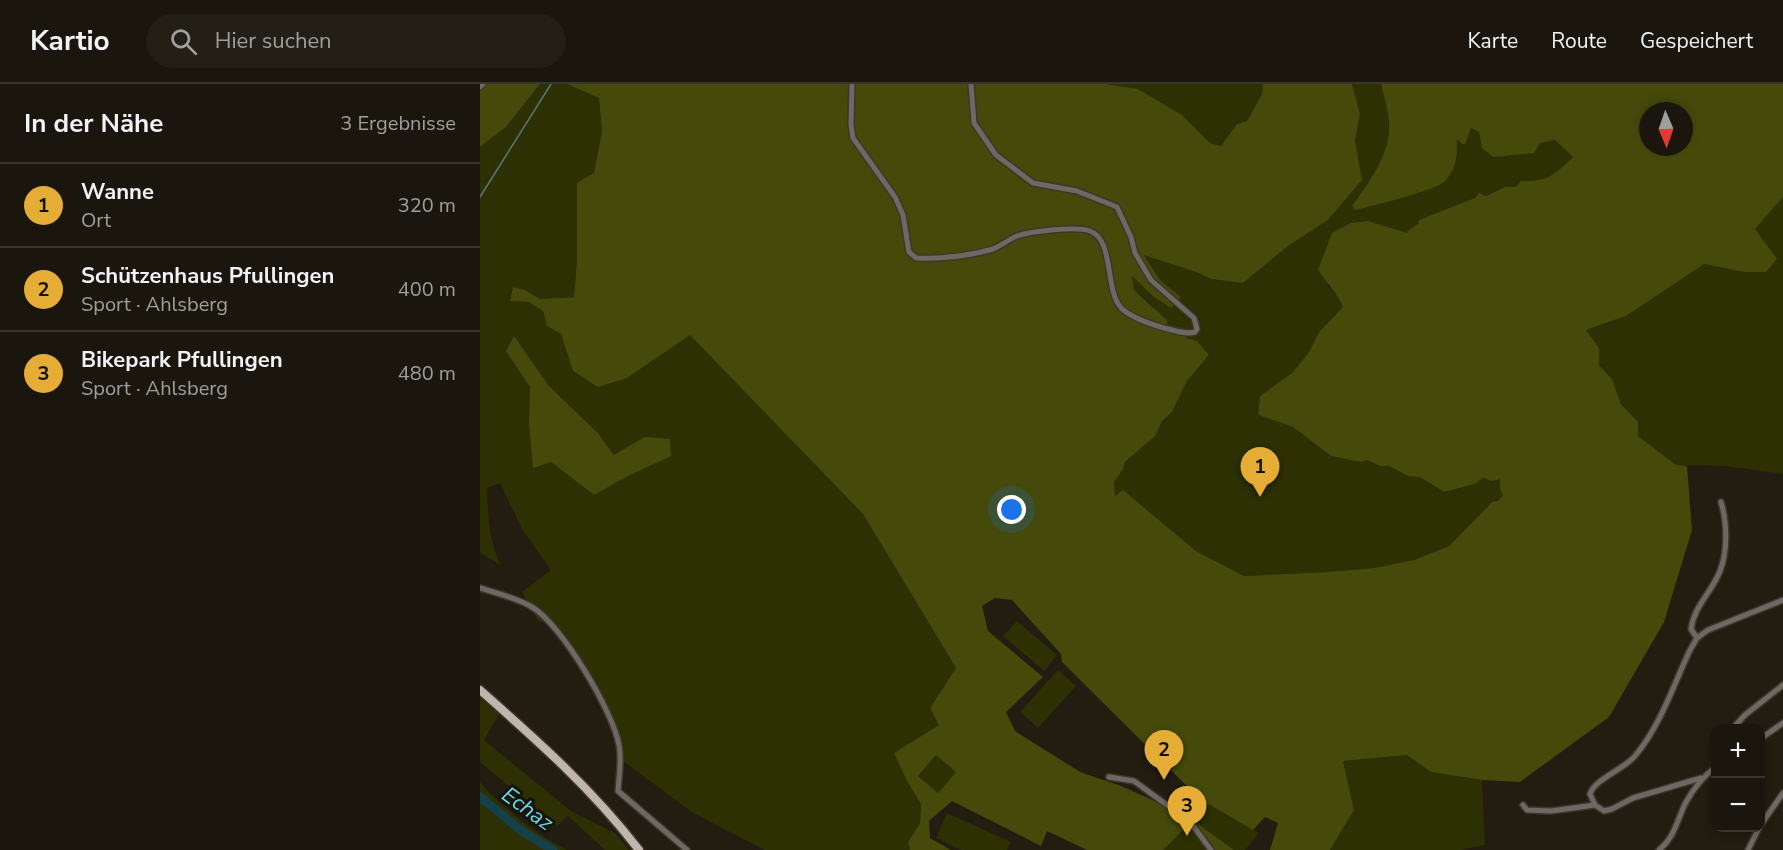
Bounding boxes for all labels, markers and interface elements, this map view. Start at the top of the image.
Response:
search box [146,14,566,68]
text: Kartio [30,22,110,60]
icon: search [167,25,200,58]
text: Hier suchen [215,26,332,56]
text: Karte [1468,27,1518,55]
text: Route [1551,27,1607,55]
text: Gespeichert [1640,27,1753,55]
north arrow [1639,102,1693,156]
text: In der Nähe [24,106,163,141]
text: 3 Ergebnisse [340,110,456,137]
text: Wanne [81,177,154,207]
text: 1 [38,192,50,219]
text: 320 m [398,192,456,219]
text: Ort [81,207,111,234]
text: Schützenhaus Pfullingen [81,261,334,291]
text: 2 [38,276,50,303]
text: 400 m [398,276,456,303]
text: Sport · Ahlsberg [81,291,228,318]
text: Bikepark Pfullingen [81,345,283,375]
text: 3 [38,360,50,387]
text: 480 m [398,360,456,387]
text: Sport · Ahlsberg [81,375,228,402]
pin: 1 [1240,448,1280,497]
your location [997,495,1026,524]
map controls [1711,724,1765,832]
button: + [1711,724,1765,778]
pin: 2 [1144,730,1184,780]
button: − [1711,778,1765,832]
water label: Echaz [495,780,560,838]
pin: 3 [1168,786,1206,836]

